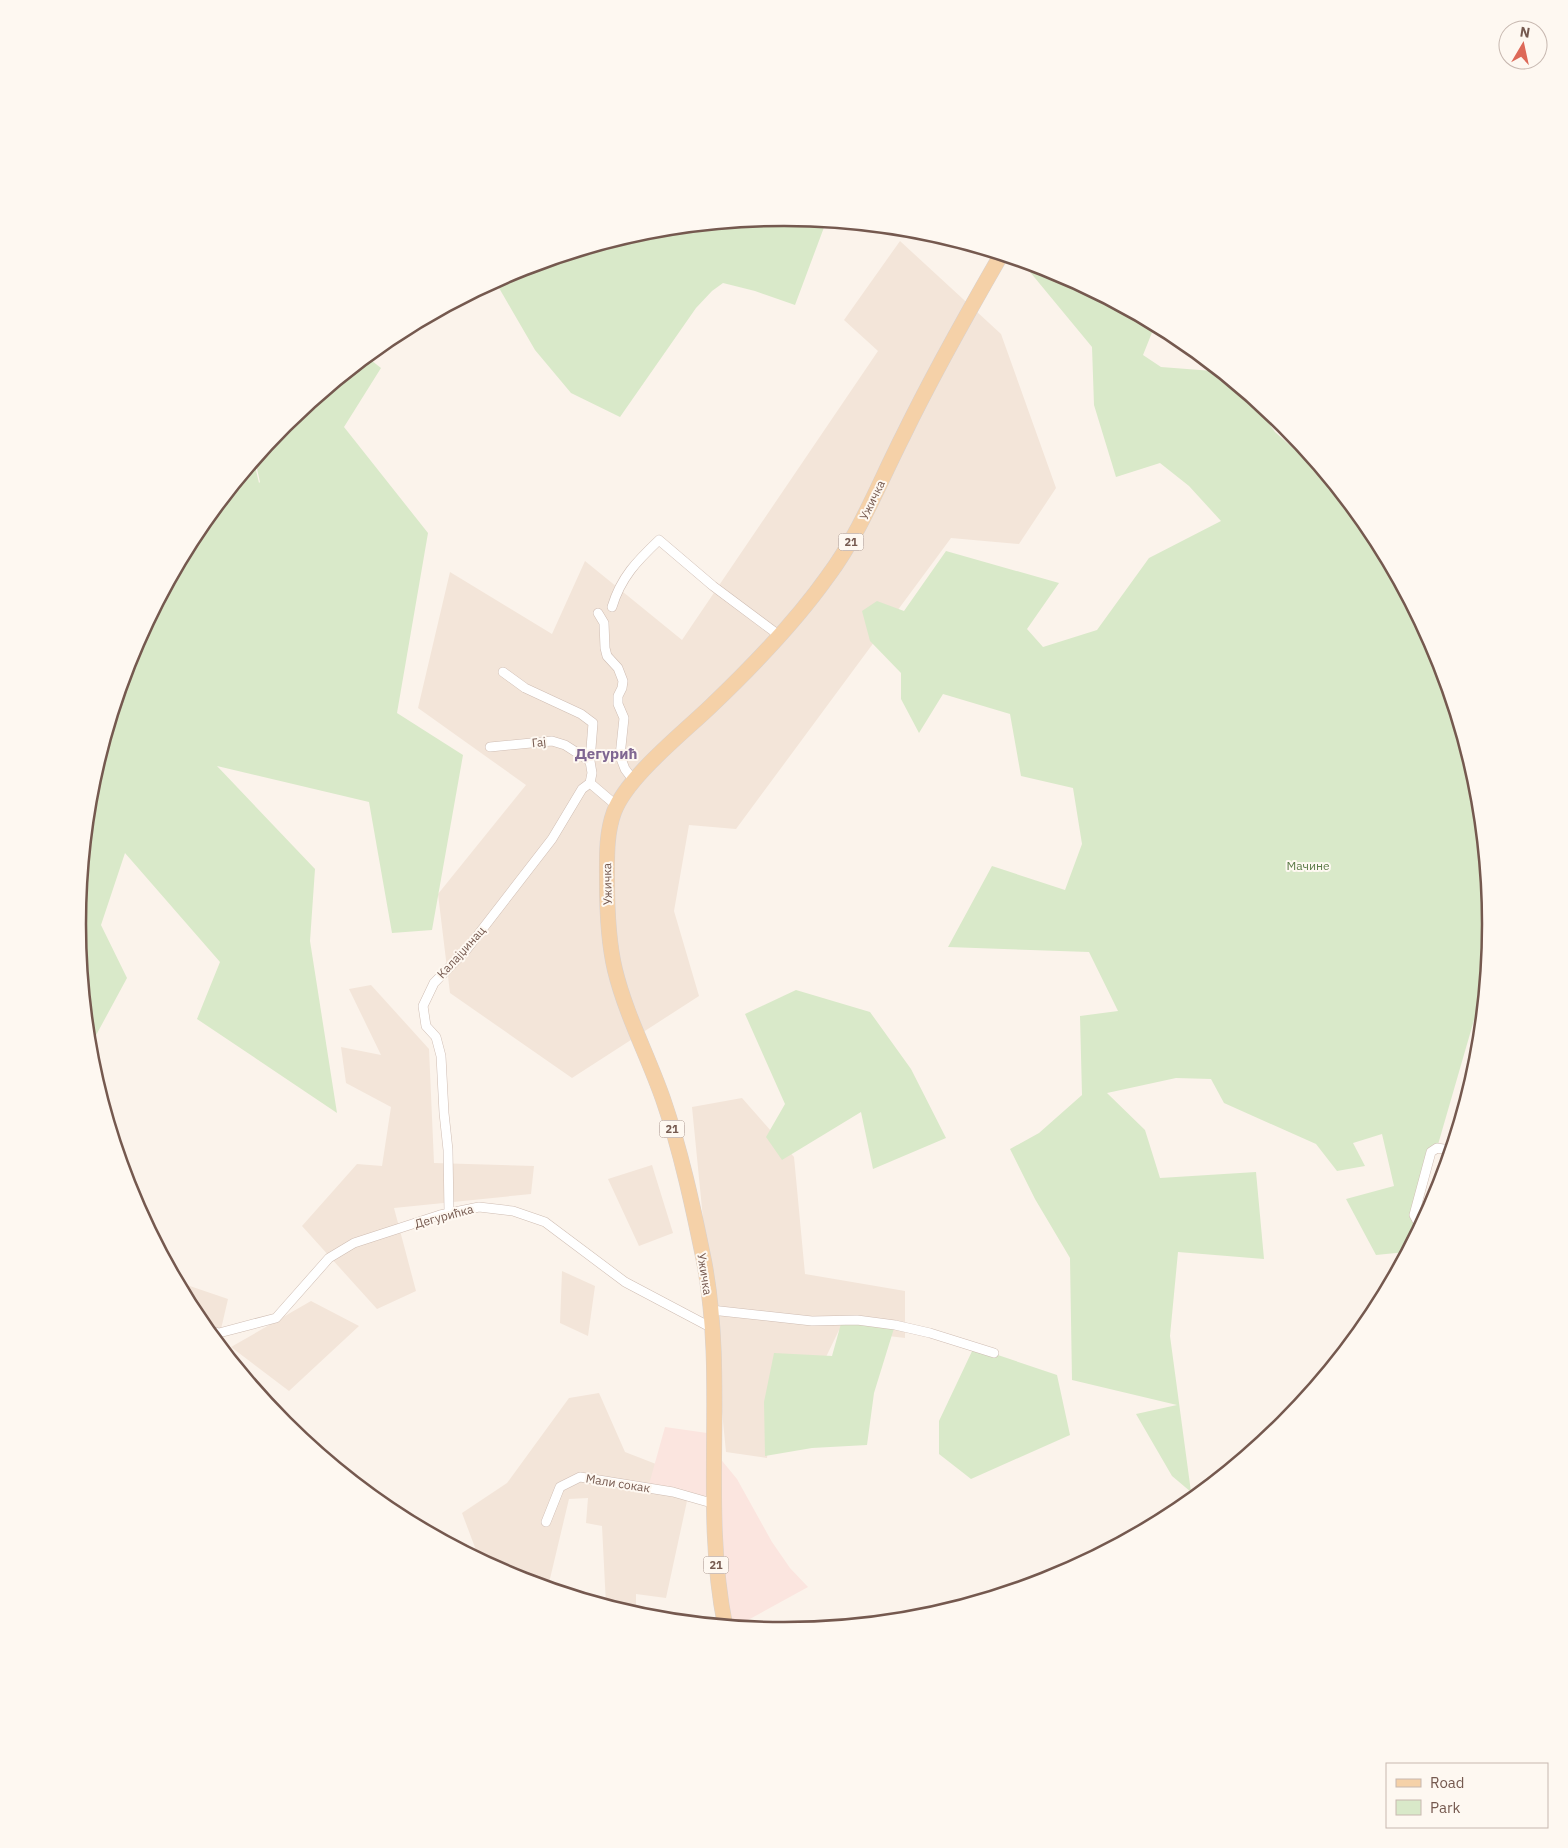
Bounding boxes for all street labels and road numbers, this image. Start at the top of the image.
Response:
street label: Ужичка [856,477,888,522]
road number: 21 [838,534,864,550]
street label: Гај [531,734,547,750]
street label: Ужичка [599,862,615,905]
street label: Калајџинац [434,923,488,981]
road number: 21 [660,1120,684,1138]
street label: Дегурићка [413,1201,476,1231]
street label: Ужичка [694,1252,716,1297]
street label: Мали сокак [585,1470,652,1496]
road number: 21 [704,1556,728,1574]

